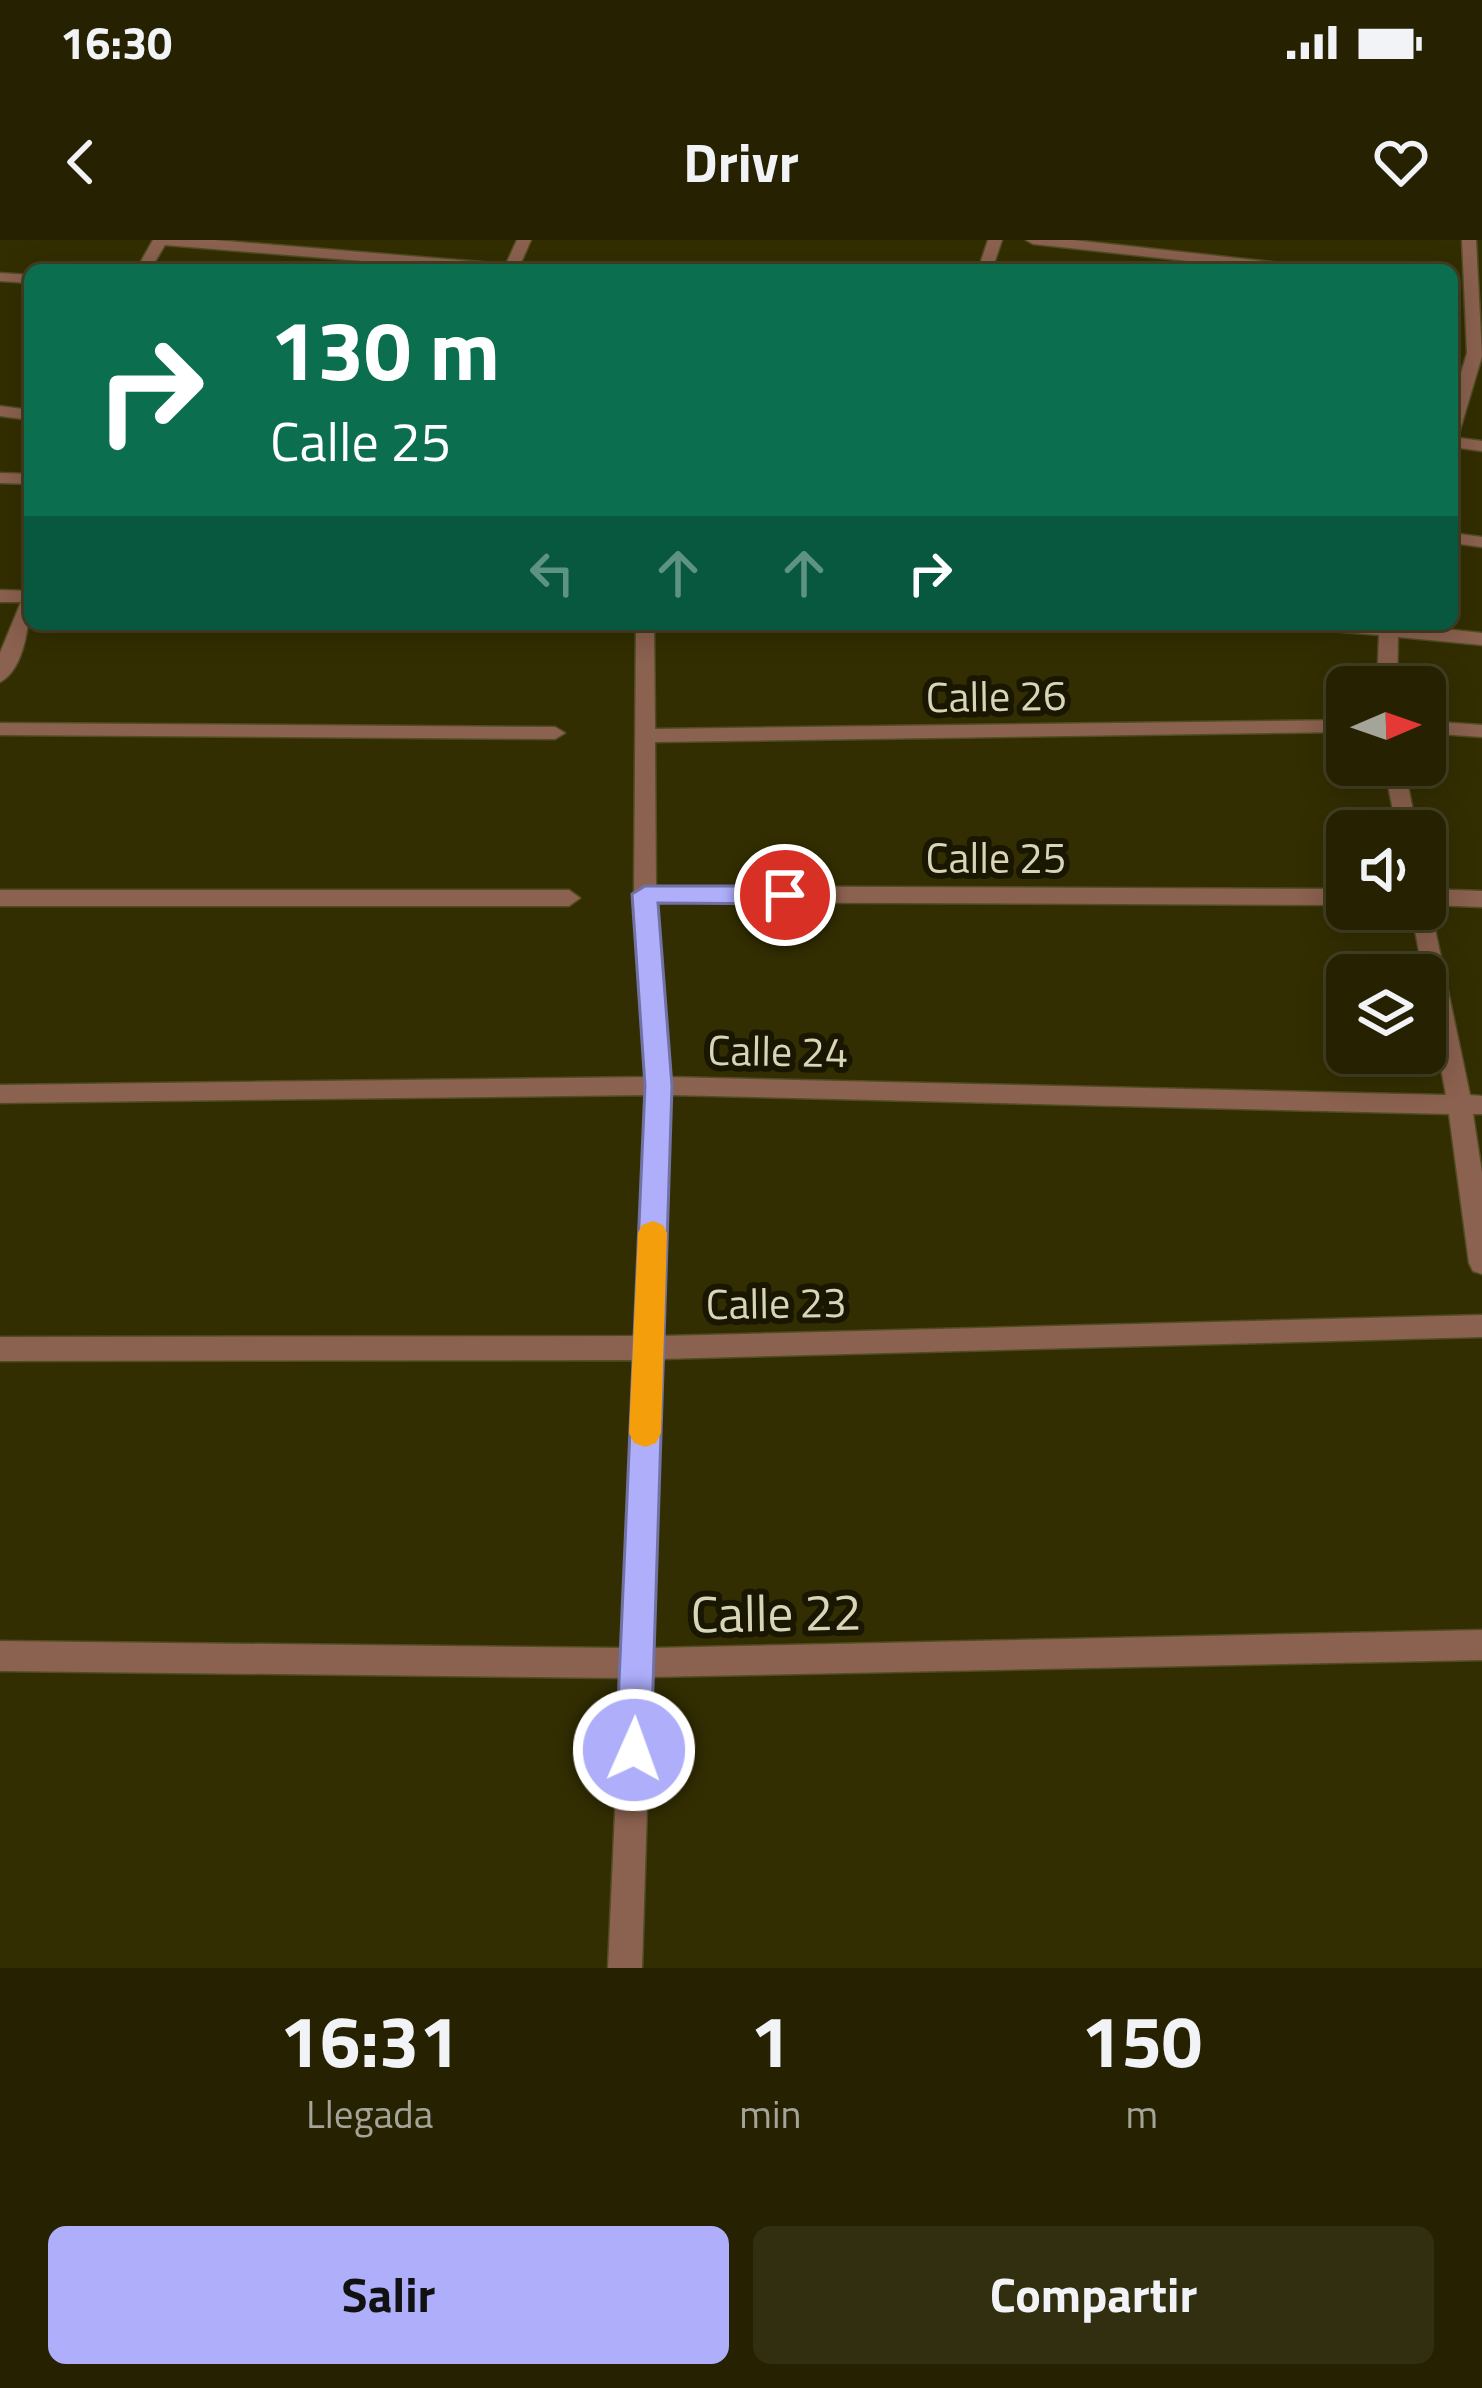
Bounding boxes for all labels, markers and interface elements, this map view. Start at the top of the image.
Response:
text: 16:30 [60,8,172,76]
text: Drivr [683,121,799,203]
icon: back [48,129,114,195]
icon: heart [1368,129,1434,195]
text: 130 m [270,285,500,413]
icon: right [72,312,228,468]
text: Calle 25 [270,400,451,482]
icon: left [519,540,585,606]
icon: ahead [645,540,711,606]
icon: ahead [771,540,837,606]
icon: right [897,540,963,606]
street label: Calle 26 [925,662,1067,728]
north arrow [1326,666,1446,786]
map controls [1326,666,1446,1074]
button: sound [1326,810,1446,930]
street label: Calle 25 [926,825,1066,889]
pin [734,844,836,946]
icon: arrive [752,862,818,928]
button: layers [1326,954,1446,1074]
street label: Calle 24 [707,1017,849,1083]
street label: Calle 23 [705,1269,847,1335]
street label: Calle 22 [690,1572,862,1652]
position arrow [571,1687,697,1813]
text: 16:31 [280,1985,460,2095]
text: 1 [750,1985,791,2095]
text: 150 [1081,1985,1202,2095]
text: Llegada [306,2084,433,2143]
text: min [739,2084,801,2143]
text: m [1125,2084,1158,2143]
button: Salir [48,2226,729,2364]
button: Compartir [753,2226,1434,2364]

